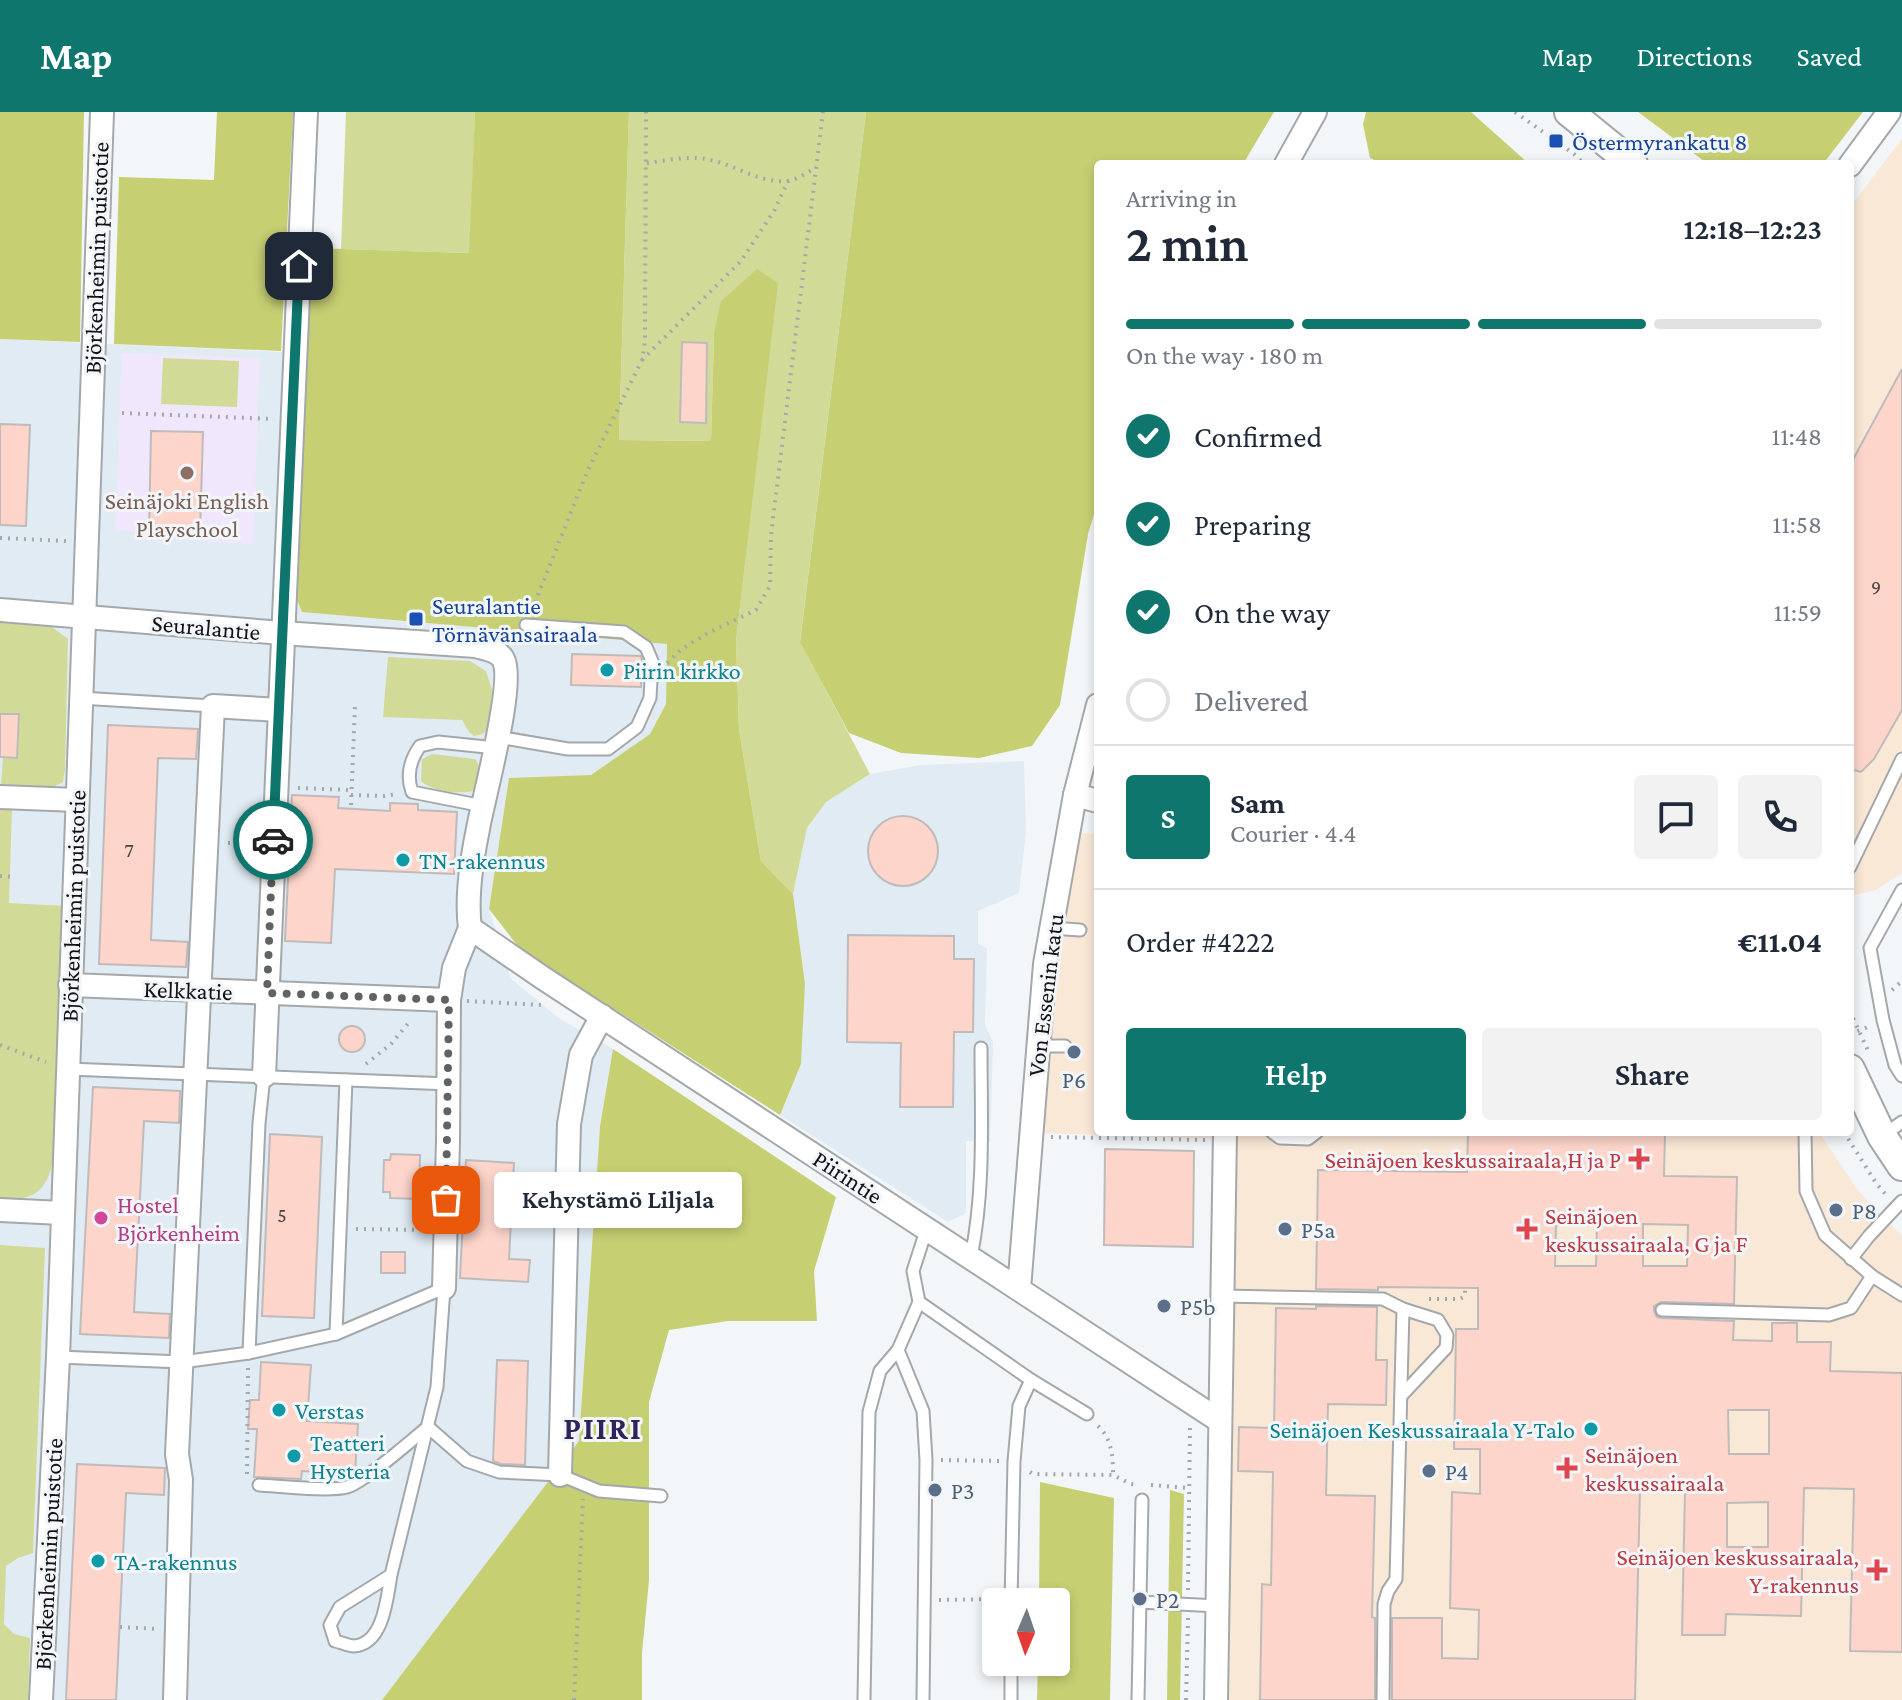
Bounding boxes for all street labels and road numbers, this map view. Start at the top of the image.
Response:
street label: Björkenheimin puistotie [78,141,114,375]
street label: Seuralantie [151,609,261,645]
street label: Björkenheimin puistotie [55,789,91,1023]
street label: Von Essenin katu [1022,912,1068,1078]
street label: Kelkkatie [143,975,233,1005]
street label: Piirintie [808,1145,888,1209]
street label: Björkenheimin puistotie [28,1437,68,1671]

